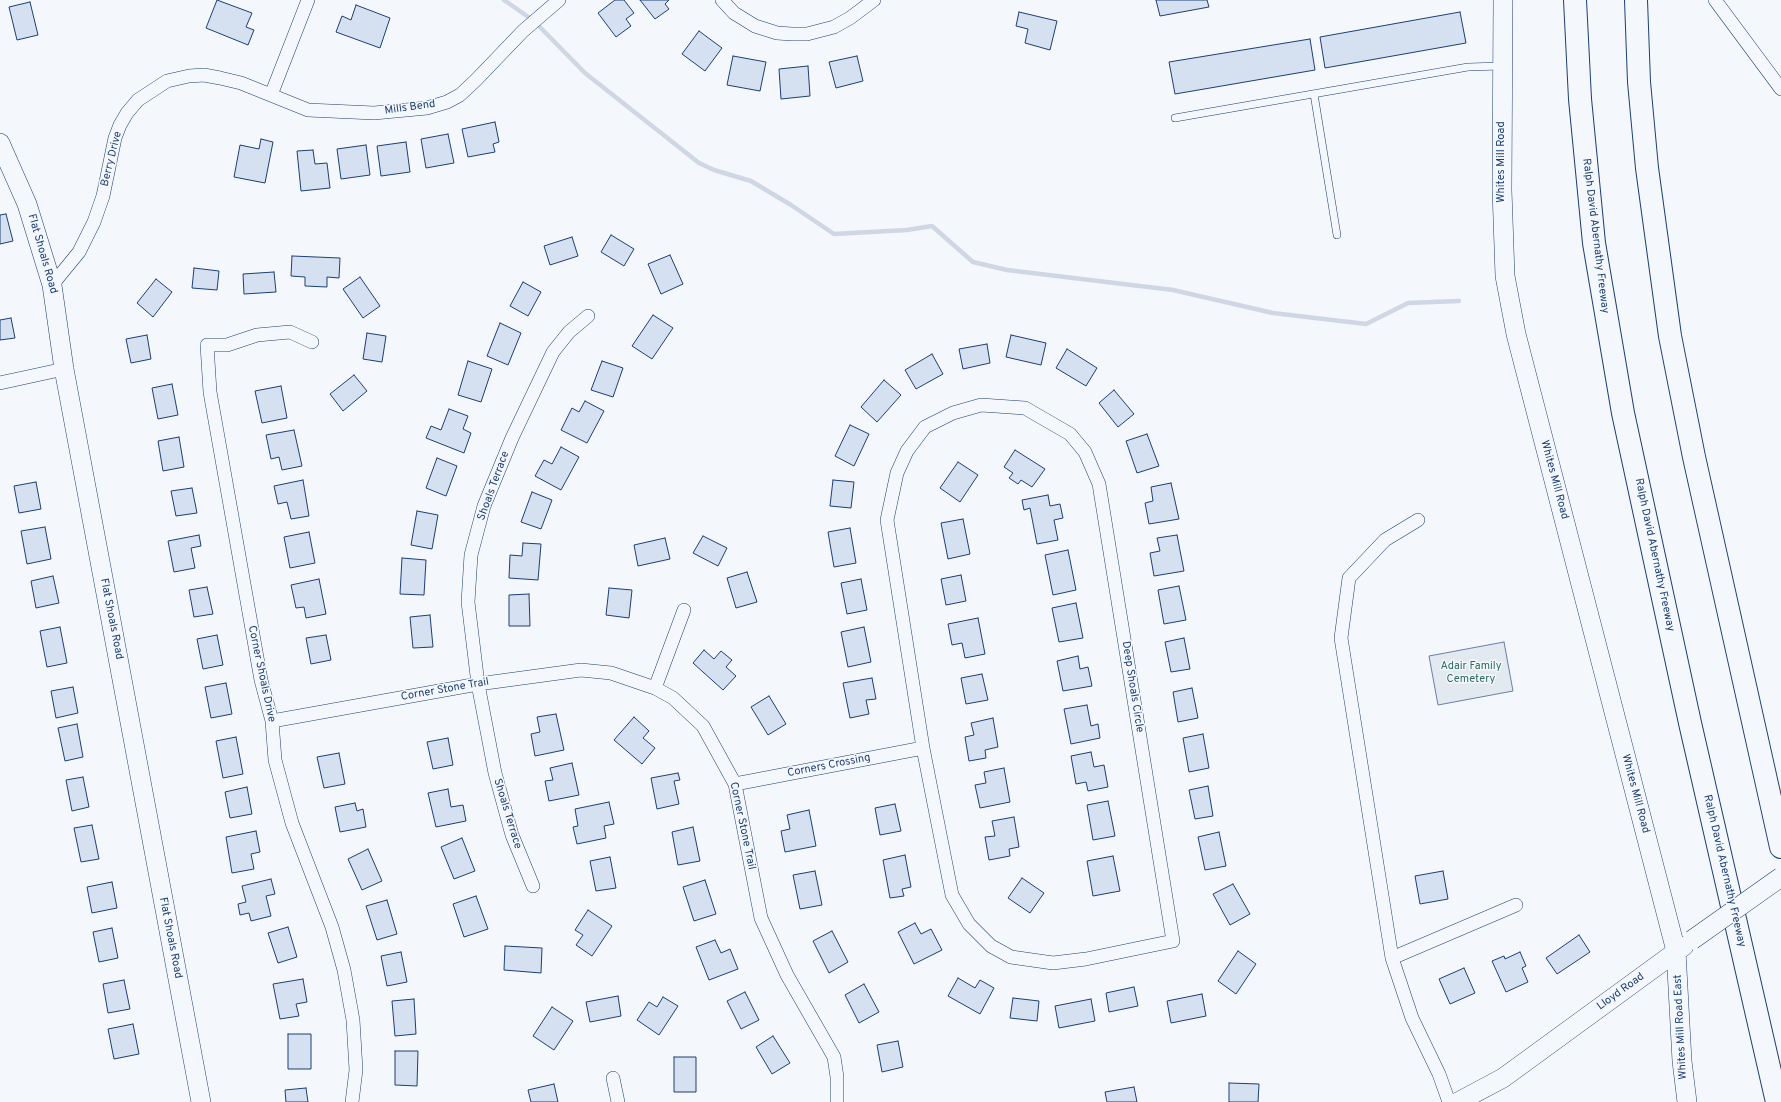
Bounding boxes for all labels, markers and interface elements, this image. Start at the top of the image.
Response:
street label: Mills Bend [384,98,436,118]
street label: Whites Mill Road [1495,121,1509,203]
street label: Berry Drive [99,130,125,188]
street label: Ralph David Abernathy Freeway [1579,158,1611,314]
street label: Flat Shoals Road [24,213,60,295]
street label: Whites Mill Road [1537,439,1571,521]
street label: Shoals Terrace [475,450,513,522]
street label: Ralph David Abernathy Freeway [1631,477,1677,633]
street label: Flat Shoals Road [97,577,125,661]
street label: Corner Shoals Drive [244,624,278,724]
street label: Deep Shoals Circle [1118,640,1146,734]
park label: Adair Family Cemetery [1440,660,1502,686]
street label: Corner Stone Trail [400,676,490,704]
street label: Corners Crossing [786,751,872,781]
street label: Whites Mill Road [1618,753,1652,835]
street label: Shoals Terrace [490,777,524,851]
street label: Corner Stone Trail [726,781,758,871]
street label: Ralph David Abernathy Freeway [1700,793,1748,949]
street label: Flat Shoals Road [156,896,184,980]
street label: Lloyd Road [1595,970,1647,1014]
street label: Whites Mill Road East [1672,974,1690,1080]

